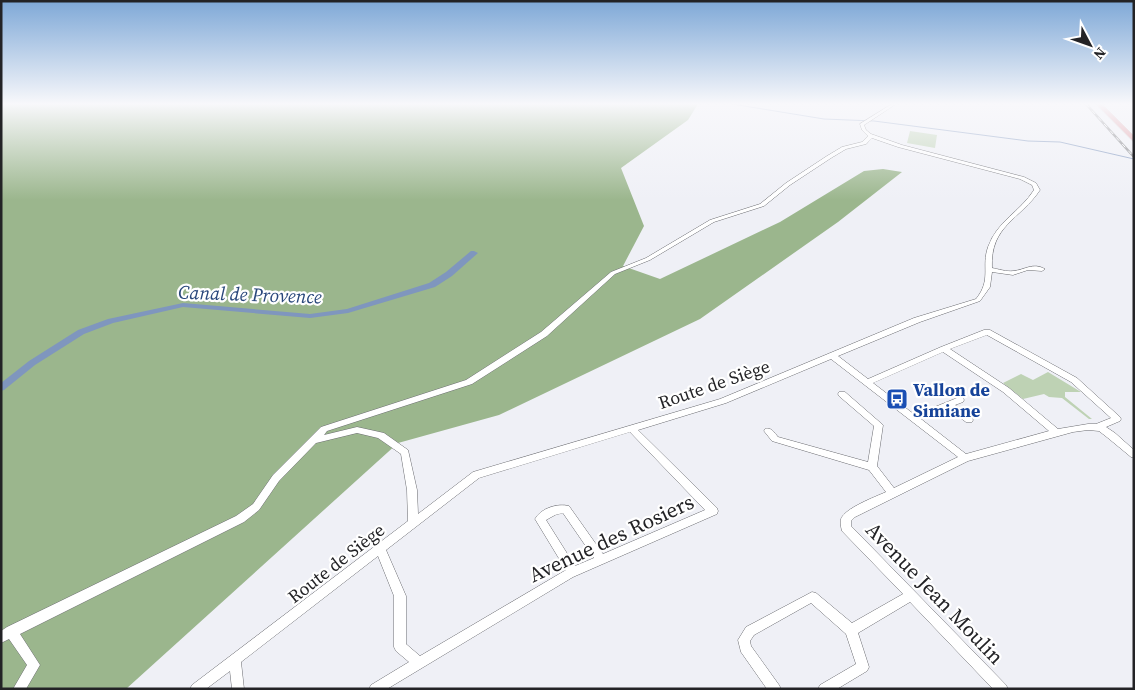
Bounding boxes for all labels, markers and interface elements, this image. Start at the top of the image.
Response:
north arrow [1065,20,1115,70]
text: N [1089,43,1111,64]
water label: Canal de Provence [178,279,322,310]
street label: Route de Siège [655,353,773,415]
place label: Vallon de Simiane [913,377,990,423]
bus stop icon: Vallon de Simiane [885,387,909,411]
street label: Avenue des Rosiers [524,487,698,589]
street label: Avenue Jean Moulin [860,516,1011,671]
street label: Route de Siège [282,517,390,609]

